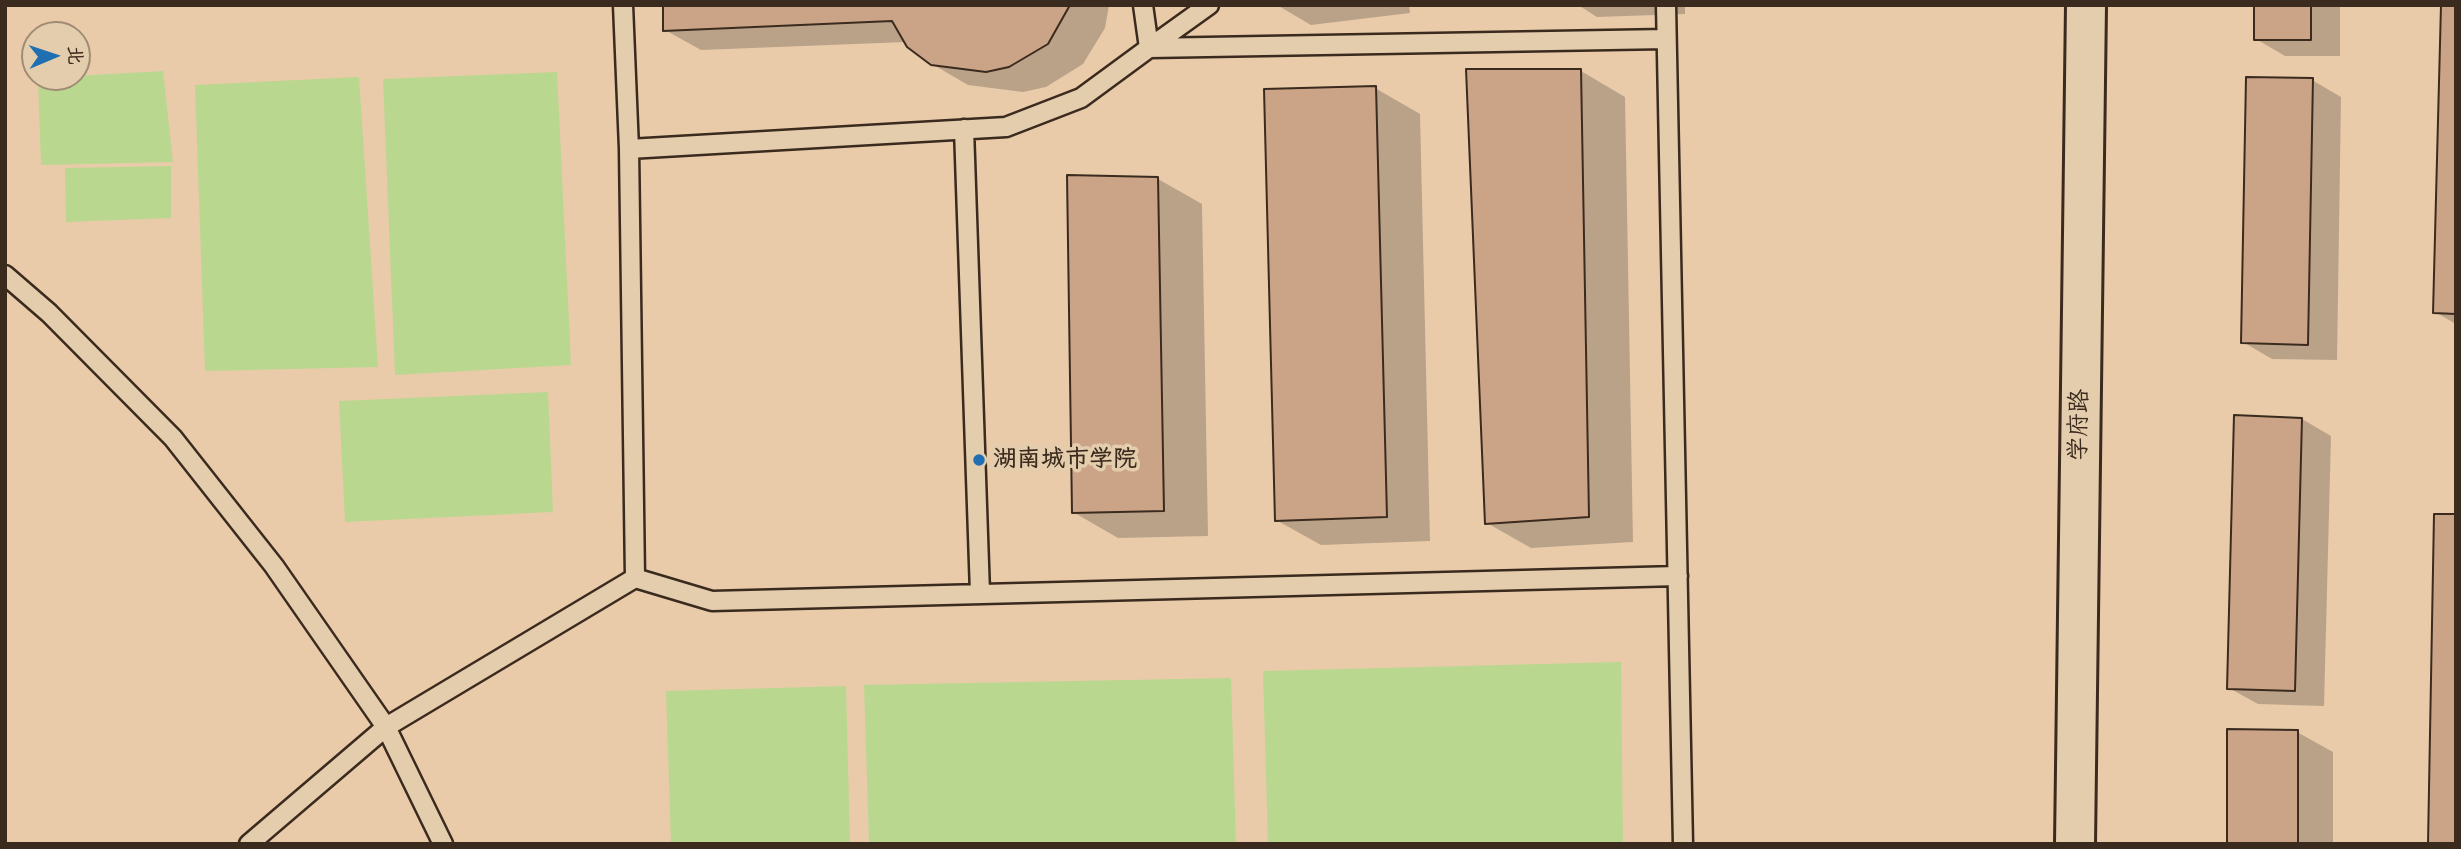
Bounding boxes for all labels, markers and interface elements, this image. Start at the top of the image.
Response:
north arrow [21,21,91,91]
text: 北 [64,45,87,65]
street label: 学府路 [2065,389,2095,461]
place label: 湖南城市学院 [993,446,1137,474]
marker: 湖南城市学院 [971,452,987,468]

